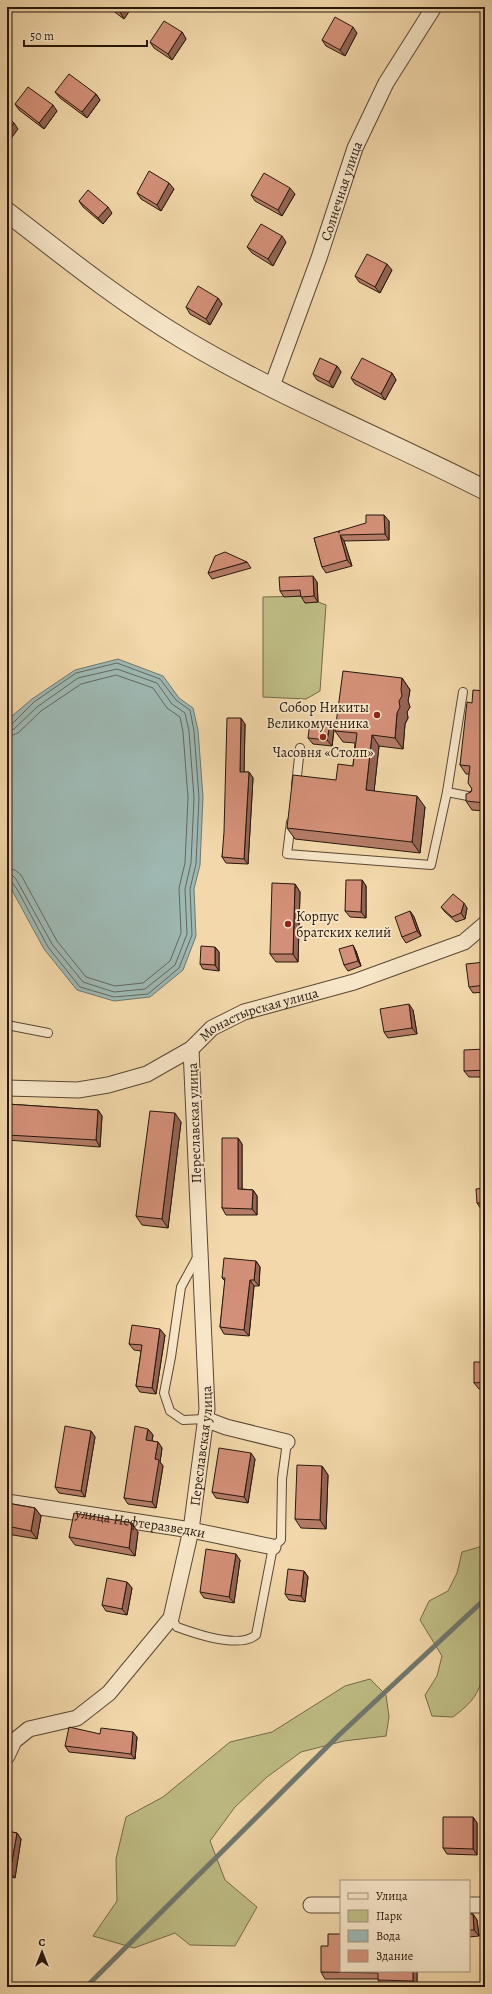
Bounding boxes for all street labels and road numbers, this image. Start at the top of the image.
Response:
street label: Солнечная улица [316,138,367,243]
street label: Монастырская улица [195,983,321,1046]
street label: Переславская улица [183,1062,206,1184]
street label: Переславская улица [185,1385,217,1507]
street label: улица Нефтеразведки [73,1503,207,1543]

